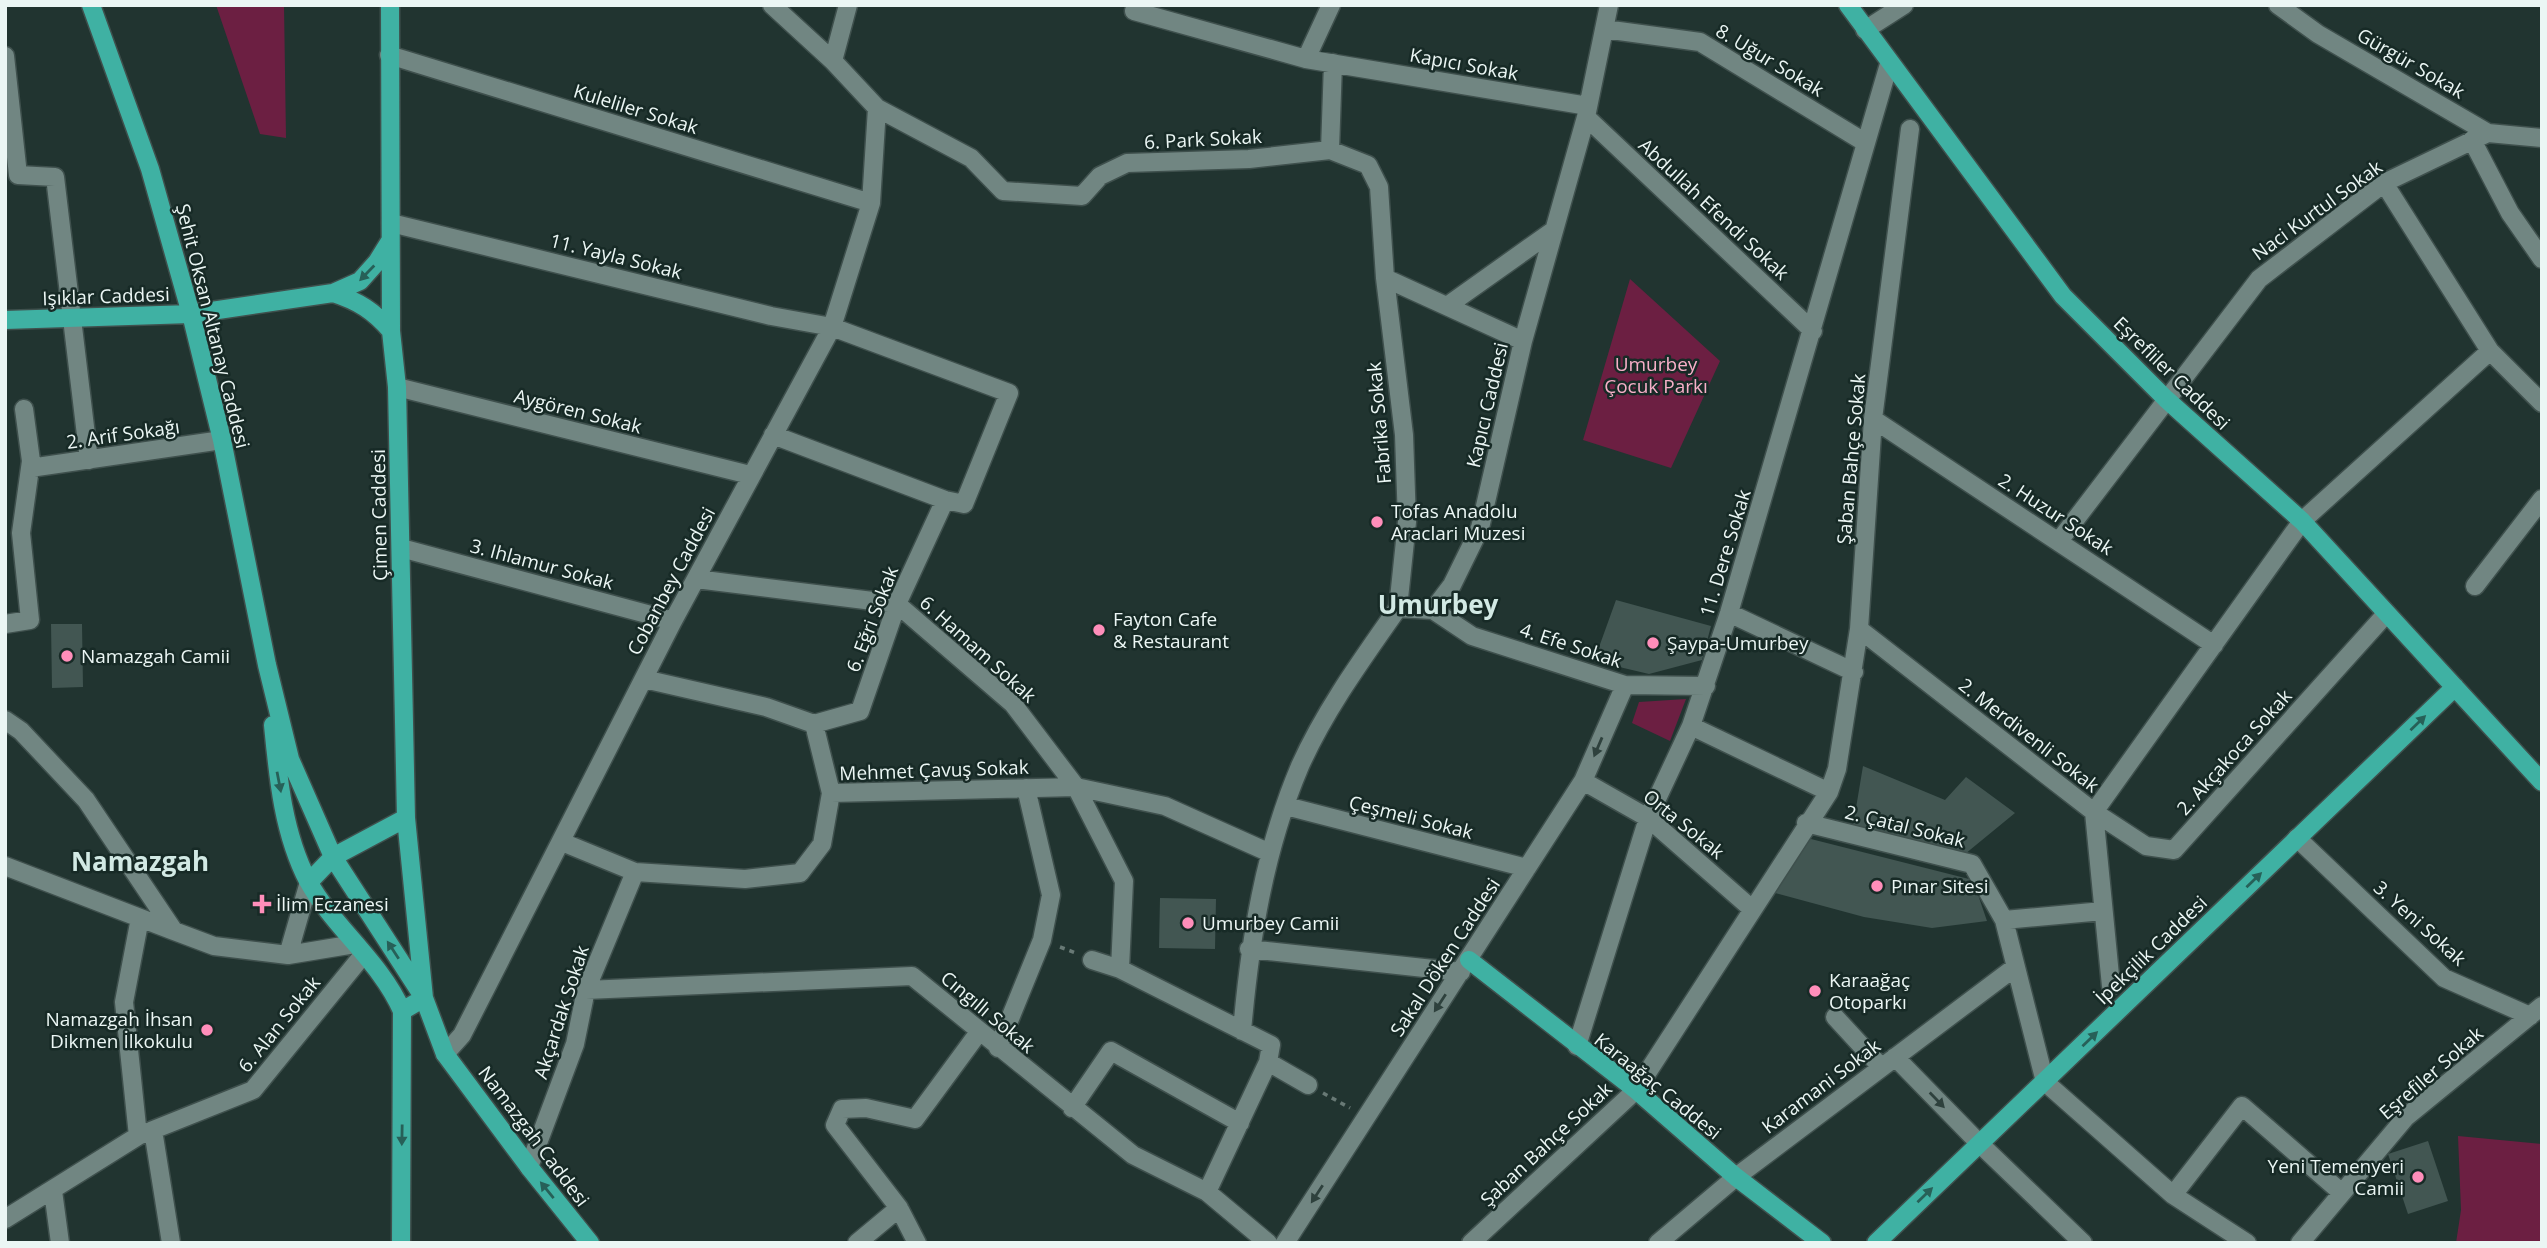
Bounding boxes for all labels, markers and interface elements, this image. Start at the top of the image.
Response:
street label: 8. Uğur Sokak [1711,18,1829,102]
street label: Gürgür Sokak [2352,22,2470,104]
street label: Kapıcı Sokak [1408,42,1520,86]
street label: Kuleliler Sokak [571,78,701,140]
street label: 6. Park Sokak [1143,123,1263,155]
street label: Abdullah Efendi Sokak [1633,132,1795,286]
street label: Naci Kurtul Sokak [2247,154,2387,266]
street label: Şehit Oksan Altanay Caddesi [170,201,256,451]
street label: 11. Yayla Sokak [547,227,685,285]
one-way arrow [359,264,375,282]
street label: Işıklar Caddesi [42,281,170,311]
street label: Eşrefliler Caddesi [2108,311,2236,435]
street label: Kapıcı Caddesi [1460,340,1514,470]
park label: Umurbey Çocuk Parkı [1604,351,1708,399]
street label: Fabrika Sokak [1361,361,1397,485]
street label: Şaban Bahçe Sokak [1831,373,1871,545]
street label: Aygören Sokak [511,383,645,439]
street label: 2. Arif Sokağı [65,413,181,455]
street label: Çimen Caddesi [365,449,393,581]
street label: 2. Huzur Sokak [1994,467,2118,561]
street label: 11. Dere Sokak [1693,486,1757,620]
place label: Tofas Anadolu Araclari Muzesi [1391,498,1525,546]
street label: Cobanbey Caddesi [621,502,721,660]
marker: Tofas Anadolu Araclari Muzesi [1369,514,1385,530]
street label: 3. Ihlamur Sokak [467,532,617,596]
street label: 6. Eğri Sokak [840,562,904,676]
district label: Umurbey [1378,586,1499,622]
street label: 6. Hamam Sokak [914,590,1042,708]
place label: Fayton Cafe & Restaurant [1113,606,1229,654]
street label: 4. Efe Sokak [1517,616,1625,674]
marker: Fayton Cafe & Restaurant [1091,622,1107,638]
place label: Şaypa-Umurbey [1667,630,1809,656]
marker: Şaypa-Umurbey [1645,635,1661,651]
place label: Namazgah Camii [81,643,230,669]
marker: Namazgah Camii [59,648,75,664]
street label: 2. Merdivenli Sokak [1953,672,2105,798]
street label: 2. Akçakoca Sokak [2171,684,2297,820]
one-way arrow [2409,714,2426,731]
one-way arrow [1592,737,1603,758]
street label: Mehmet Çavuş Sokak [839,754,1029,786]
one-way arrow [274,771,285,793]
street label: Orta Sokak [1638,783,1730,865]
street label: Çeşmeli Sokak [1346,789,1476,845]
street label: 2. Çatal Sokak [1842,799,1968,853]
district label: Namazgah [71,843,209,879]
one-way arrow [2245,872,2262,889]
street label: Sakal Döken Caddesi [1384,873,1506,1041]
place label: Pınar Sitesi [1891,873,1989,899]
street label: 3. Yeni Sokak [2368,875,2472,971]
marker: Pınar Sitesi [1869,878,1885,894]
street label: İpekçilik Caddesi [2089,890,2213,1010]
place label: İlim Eczanesi [276,891,389,917]
marker: İlim Eczanesi [254,896,270,912]
place label: Umurbey Camii [1202,910,1339,936]
marker: Umurbey Camii [1180,915,1196,931]
one-way arrow [387,941,400,960]
street label: Akçardak Sokak [527,942,595,1082]
street label: Cıngıllı Sokak [936,965,1040,1059]
place label: Karaağaç Otoparkı [1829,967,1910,1015]
street label: 6. Alan Sokak [232,970,326,1078]
marker: Karaağaç Otoparkı [1807,983,1823,999]
one-way arrow [1434,994,1447,1013]
place label: Namazgah İhsan Dikmen İlkokulu [45,1006,193,1054]
street label: Eşrefiler Sokak [2373,1021,2489,1125]
marker: Namazgah İhsan Dikmen İlkokulu [199,1022,215,1038]
street label: Karaağaç Caddesi [1589,1027,1727,1145]
one-way arrow [2081,1031,2098,1047]
street label: Karamani Sokak [1756,1033,1886,1139]
street label: Namazgah Caddesi [473,1060,595,1212]
street label: Şaban Bahçe Sokak [1474,1076,1618,1212]
one-way arrow [1928,1091,1944,1108]
one-way arrow [396,1124,408,1146]
place label: Yeni Temenyeri Camii [2268,1153,2404,1201]
marker: Yeni Temenyeri Camii [2410,1169,2426,1185]
one-way arrow [540,1181,555,1199]
one-way arrow [1310,1184,1323,1204]
one-way arrow [1916,1188,1933,1204]

